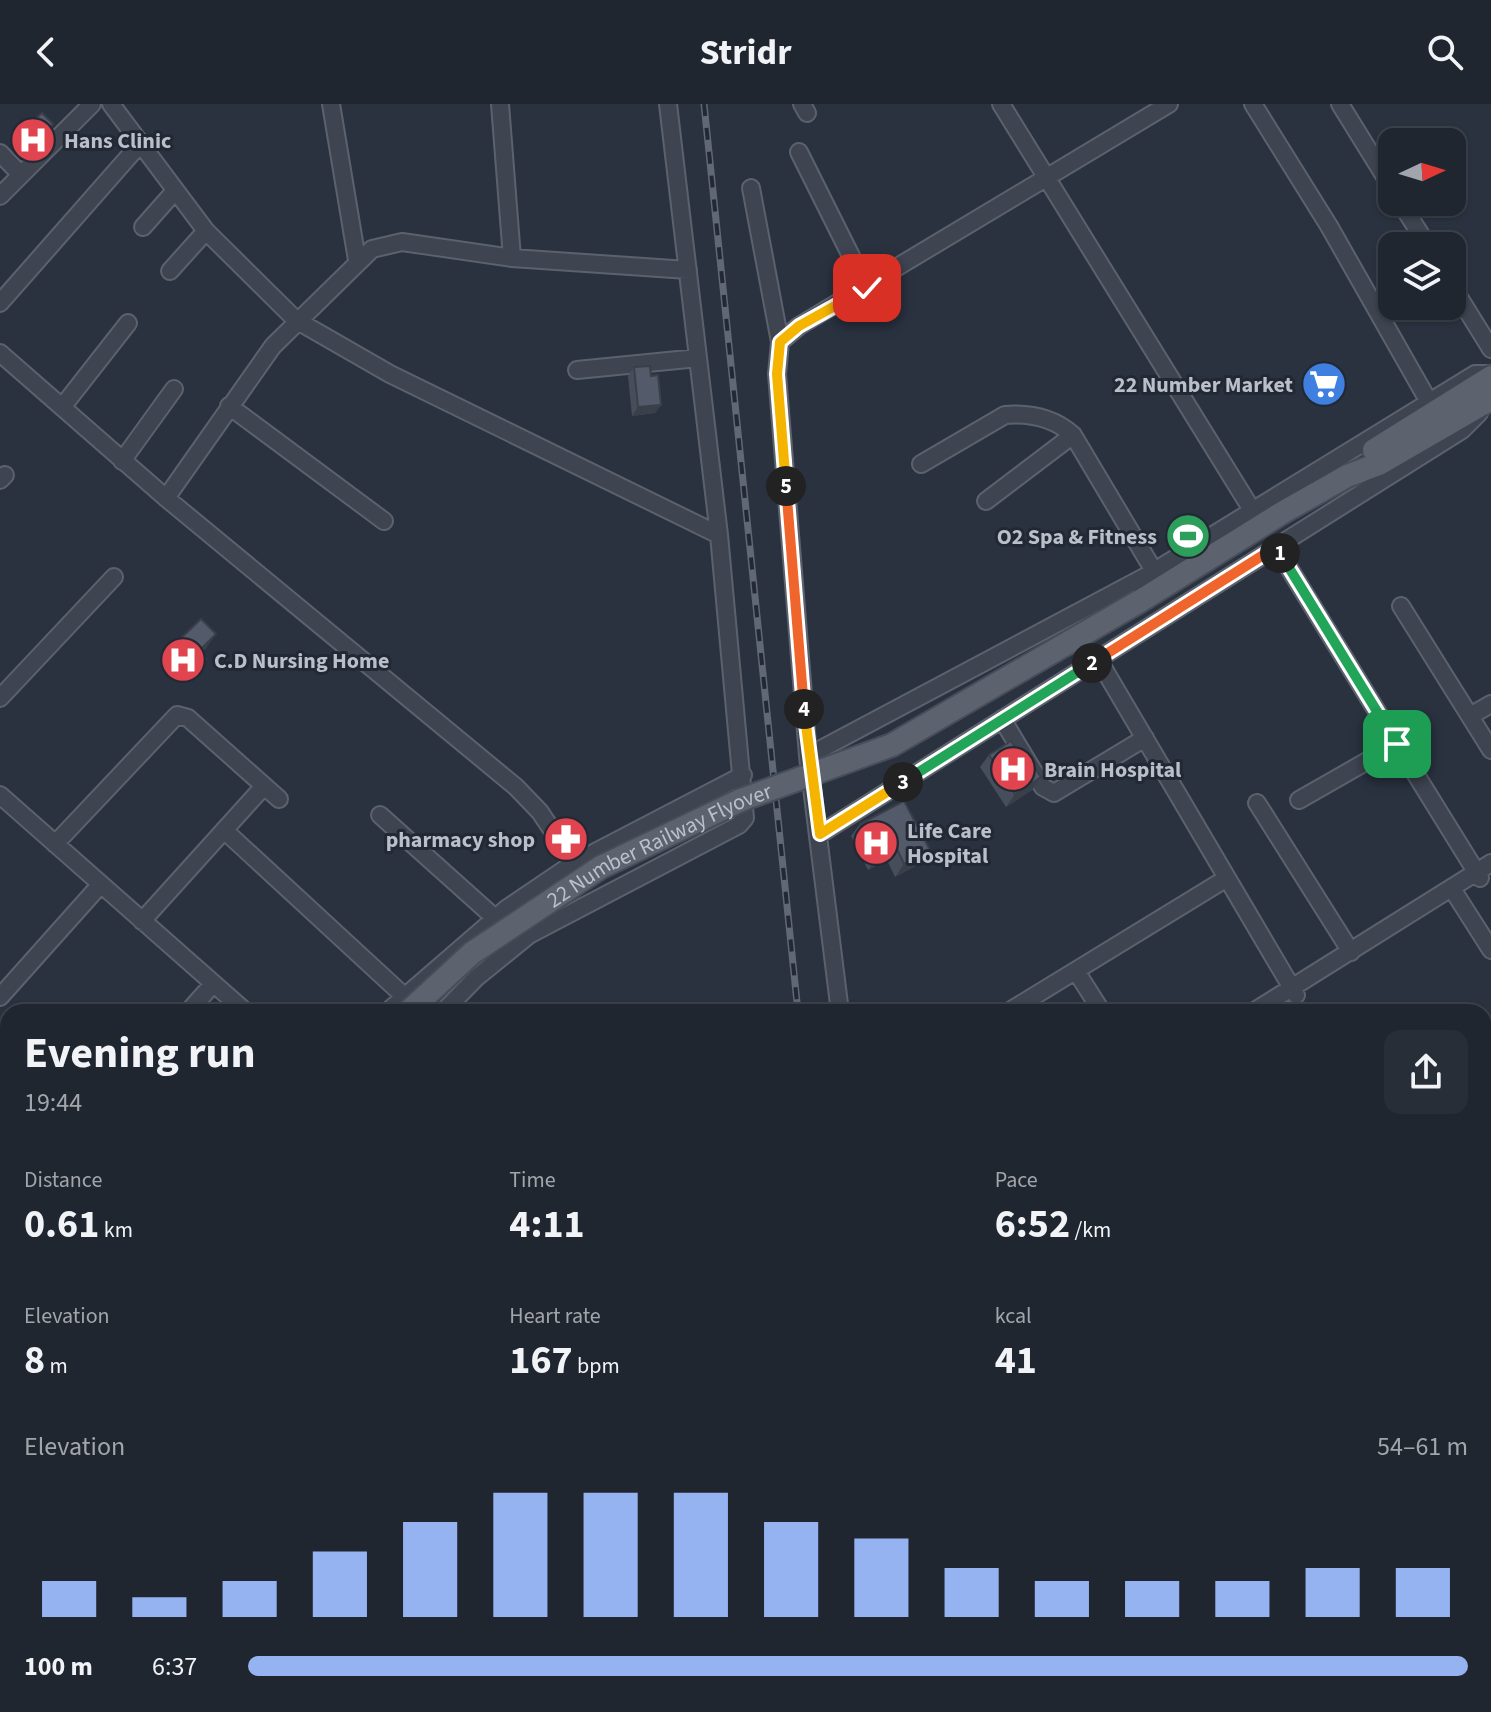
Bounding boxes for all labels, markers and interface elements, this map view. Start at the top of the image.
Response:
text: Stridr [699,27,792,78]
icon: back [24,30,68,74]
icon: search [1423,30,1467,74]
hospital icon: Hans Clinic [9,116,57,164]
place label: Hans Clinic [64,125,171,157]
north arrow [1378,128,1466,216]
map controls [1378,128,1466,320]
button: layers [1378,232,1466,320]
pin [833,254,901,322]
icon: check [845,266,889,310]
supermarket icon: 22 Number Market [1300,360,1348,408]
place label: 22 Number Market [1114,369,1294,401]
pin: 5 [766,466,806,506]
text: 5 [780,470,792,502]
sports icon: O2 Spa & Fitness [1164,512,1212,560]
place label: O2 Spa & Fitness [997,521,1157,553]
pin: 1 [1260,533,1300,573]
text: 1 [1274,537,1286,569]
hospital icon: C.D Nursing Home [159,636,207,684]
pin: 2 [1072,643,1112,683]
place label: C.D Nursing Home [214,645,389,677]
text: 2 [1086,647,1098,679]
pin: 4 [784,689,824,729]
text: 4 [798,693,810,725]
pin [1363,710,1431,778]
icon: arrive [1375,722,1419,766]
hospital icon: Brain Hospital [989,745,1037,793]
place label: Brain Hospital [1044,754,1182,786]
pin: 3 [883,762,923,802]
text: 3 [897,766,909,798]
street label: 22 Number Railway Flyover [541,775,777,916]
pharmacy icon: pharmacy shop [542,815,590,863]
place label: Life Care Hospital [907,815,992,872]
hospital icon: Life Care Hospital [852,819,900,867]
place label: pharmacy shop [386,824,535,856]
text: Evening run [24,1022,256,1085]
button: share [1384,1030,1468,1114]
text: 19:44 [24,1084,82,1121]
text: Distance [24,1164,102,1196]
text: Time [509,1164,556,1196]
text: Pace [995,1164,1038,1196]
text: 0.61 [24,1196,99,1253]
text: 4:11 [509,1196,585,1253]
text: 6:52 [995,1196,1070,1253]
text: km [99,1214,133,1246]
text: /km [1070,1214,1111,1246]
text: Elevation [24,1300,110,1332]
text: Heart rate [509,1300,601,1332]
text: kcal [995,1300,1032,1332]
text: 8 [24,1332,45,1389]
text: 167 [509,1332,573,1389]
text: 41 [995,1332,1037,1389]
text: m [45,1350,68,1382]
text: bpm [573,1350,620,1382]
text: Elevation [24,1428,125,1465]
text: 54–61 m [1377,1428,1468,1465]
text: 100 m [24,1648,93,1685]
text: 6:37 [152,1648,197,1685]

